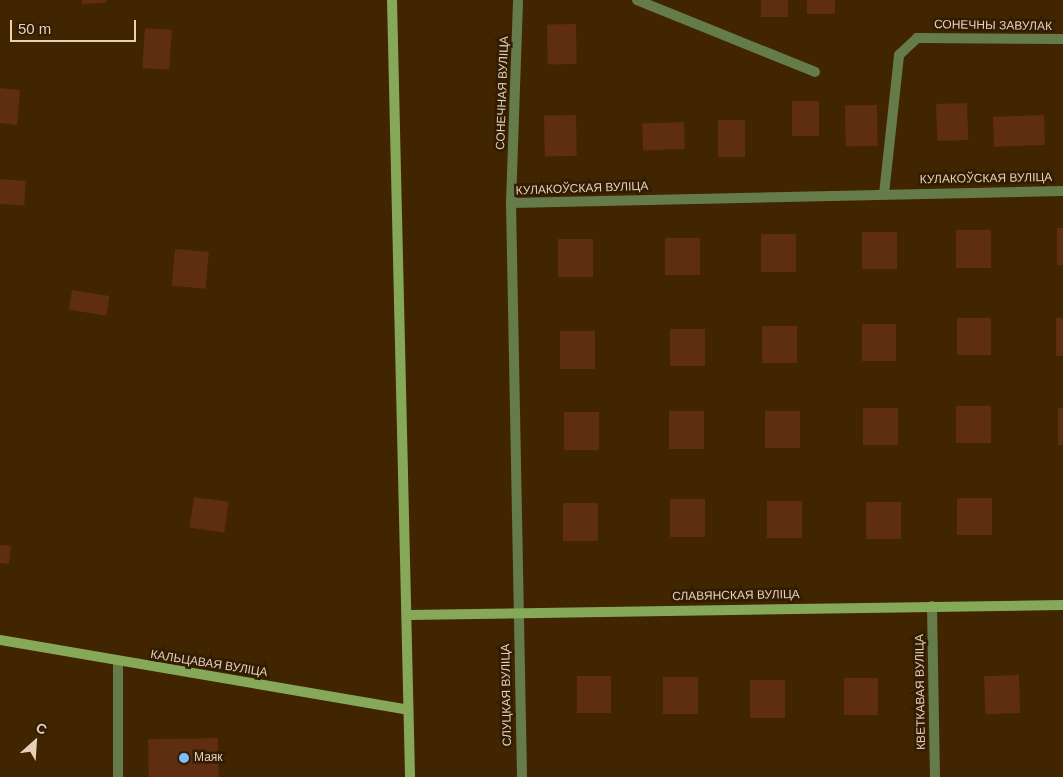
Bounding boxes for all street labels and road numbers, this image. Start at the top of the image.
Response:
street label: СОНЕЧНЫ ЗАВУЛАК [934,18,1052,34]
street label: СОНЕЧНАЯ ВУЛІЦА [494,36,512,150]
street label: КУЛАКОЎСКАЯ ВУЛІЦА [920,171,1052,187]
street label: КУЛАКОЎСКАЯ ВУЛІЦА [515,179,649,199]
street label: СЛАВЯНСКАЯ ВУЛІЦА [672,588,800,604]
street label: КВЕТКАВАЯ ВУЛІЦА [913,634,929,750]
street label: СЛУЦКАЯ ВУЛІЦА [499,644,515,746]
street label: КАЛЬЦАВАЯ ВУЛІЦА [149,648,269,680]

